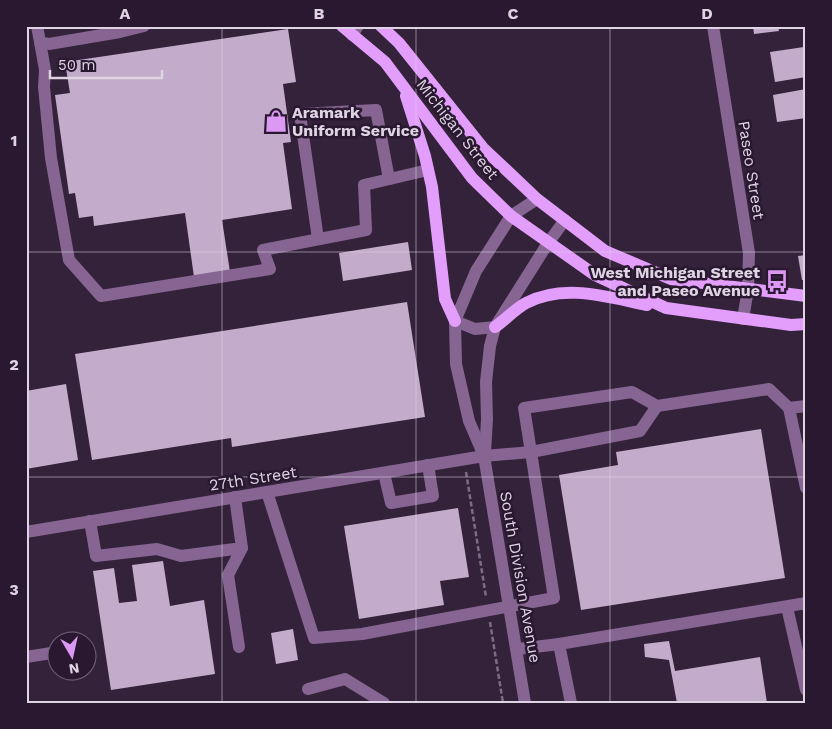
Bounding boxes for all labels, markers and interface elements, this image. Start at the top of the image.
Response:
text: A [120,4,131,23]
text: B [314,4,325,23]
text: C [508,4,519,23]
text: D [701,4,713,23]
scale bar [50,48,162,80]
text: 50 m [58,56,95,74]
street label: Michigan Street [413,75,503,184]
place label: Aramark Uniform Service [292,103,419,140]
shop icon: Aramark Uniform Service [263,108,289,134]
street label: Paseo Street [734,119,769,221]
text: 1 [11,131,17,150]
place label: West Michigan Street and Paseo Avenue [590,263,760,300]
bus stop icon: West Michigan Street and Paseo Avenue [764,268,790,294]
text: 2 [9,355,19,374]
street label: 27th Street [208,462,298,495]
street label: South Division Avenue [496,490,545,664]
text: 3 [9,580,19,599]
north arrow [48,632,98,682]
text: N [68,660,80,678]

